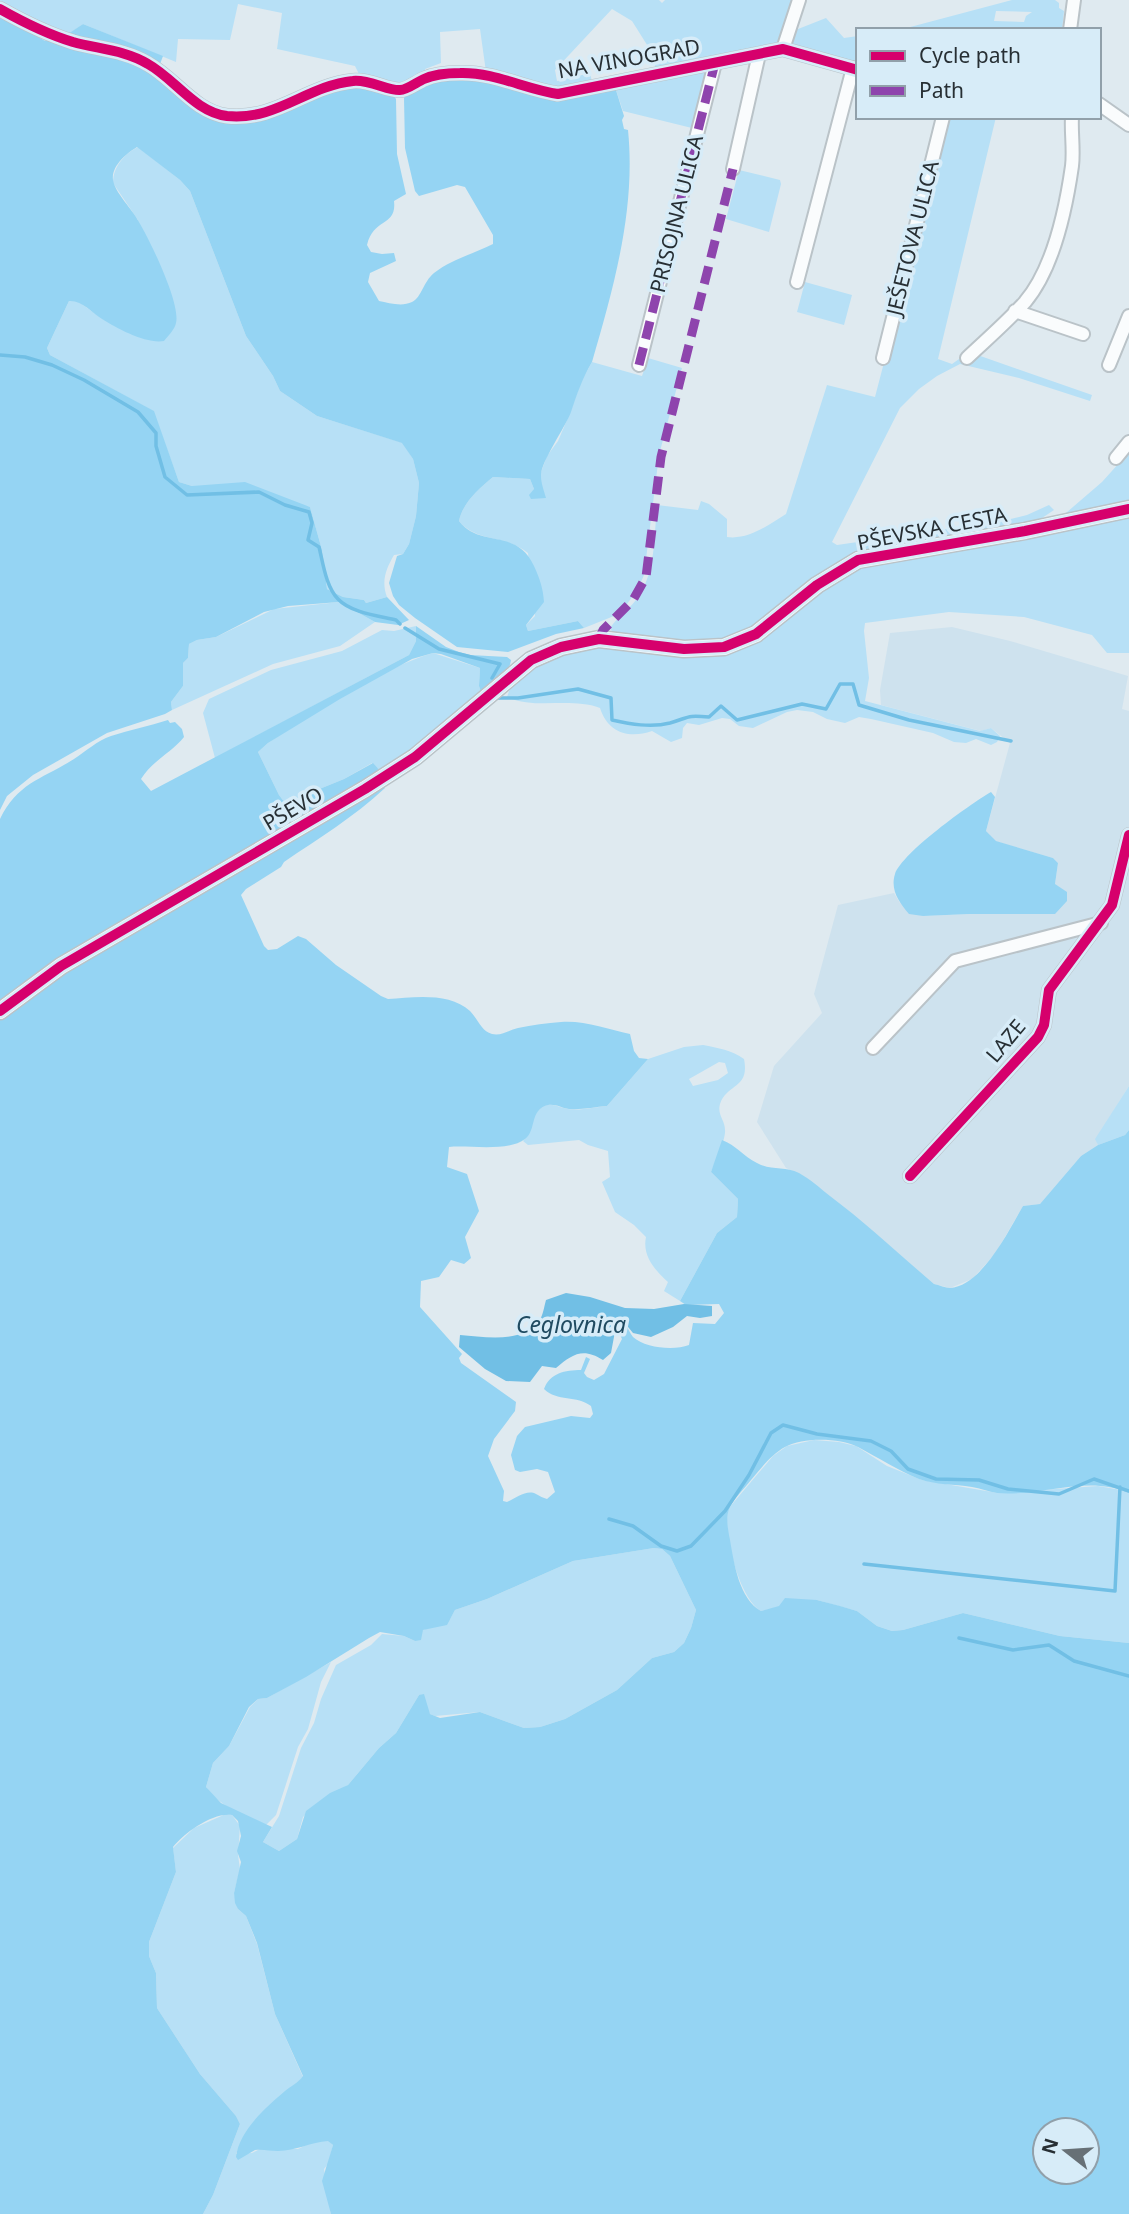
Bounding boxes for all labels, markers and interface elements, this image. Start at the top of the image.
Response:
legend [856,28,1101,119]
street label: NA VINOGRAD [555,32,702,84]
text: Cycle path [919,41,1021,69]
text: Path [919,76,964,104]
street label: PRISOJNA ULICA [643,131,709,296]
street label: JEŠETOVA ULICA [879,157,945,320]
street label: PŠEVSKA CESTA [855,500,1010,556]
street label: PŠEVO [257,780,328,836]
street label: LAZE [979,1013,1031,1068]
water label: Ceglovnica [516,1308,626,1340]
north arrow [1031,2116,1101,2186]
text: N [1035,2135,1064,2157]

